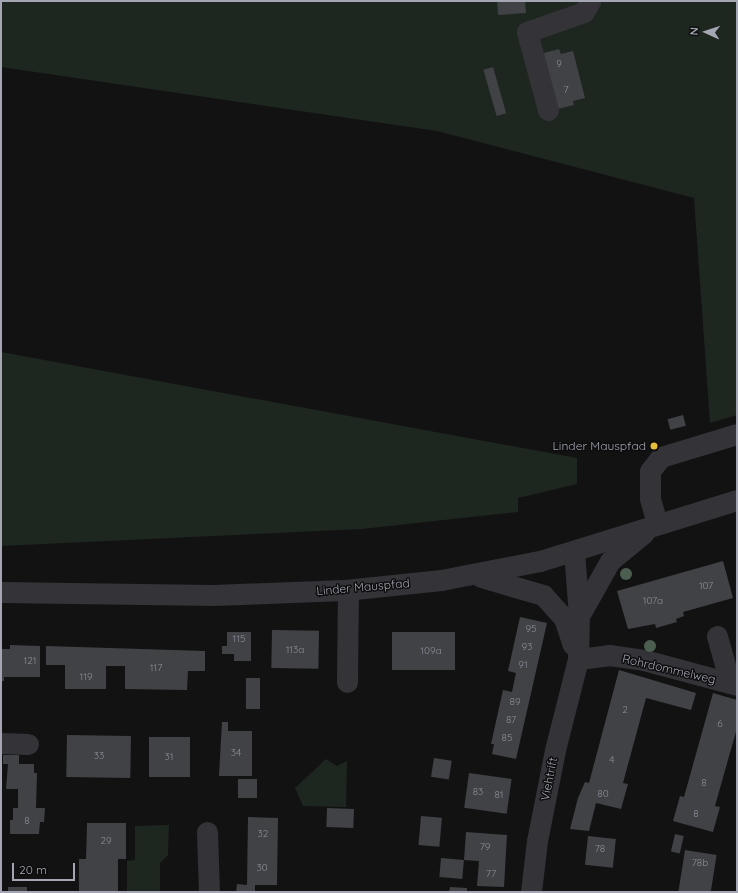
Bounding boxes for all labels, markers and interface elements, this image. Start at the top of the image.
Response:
north arrow [686,12,726,52]
text: N [687,27,701,36]
house number: 9 [556,58,562,70]
house number: 7 [563,84,569,96]
place label: Linder Mauspfad [552,439,646,453]
marker: Linder Mauspfad [649,441,659,451]
street label: Linder Mauspfad [316,576,410,598]
house number: 107 [699,580,713,592]
house number: 107a [643,595,663,607]
house number: 95 [525,623,537,635]
house number: 115 [233,633,245,645]
house number: 93 [522,641,532,653]
house number: 113a [286,644,304,656]
house number: 109a [420,645,442,657]
street label: Rohrdommelweg [621,651,717,687]
house number: 121 [24,655,36,667]
house number: 91 [518,659,528,671]
house number: 117 [150,662,162,674]
house number: 119 [80,671,92,683]
house number: 89 [510,696,520,708]
house number: 2 [622,704,628,716]
house number: 87 [506,714,516,726]
house number: 6 [717,718,723,730]
house number: 85 [502,732,512,744]
house number: 34 [231,747,241,759]
house number: 33 [94,750,104,762]
house number: 31 [165,751,173,763]
house number: 4 [609,754,615,766]
street label: Viehtrift [538,756,560,802]
house number: 8 [701,777,707,789]
house number: 83 [473,786,483,798]
house number: 80 [597,788,609,800]
house number: 81 [494,789,504,801]
house number: 8 [693,808,699,820]
house number: 8 [24,815,30,827]
house number: 32 [258,828,268,840]
house number: 29 [100,835,112,847]
house number: 79 [480,841,490,853]
house number: 78 [595,843,605,855]
scale bar [14,855,77,881]
house number: 78b [692,857,708,869]
text: 20 m [19,862,47,877]
house number: 30 [256,862,268,874]
house number: 77 [486,868,496,880]

